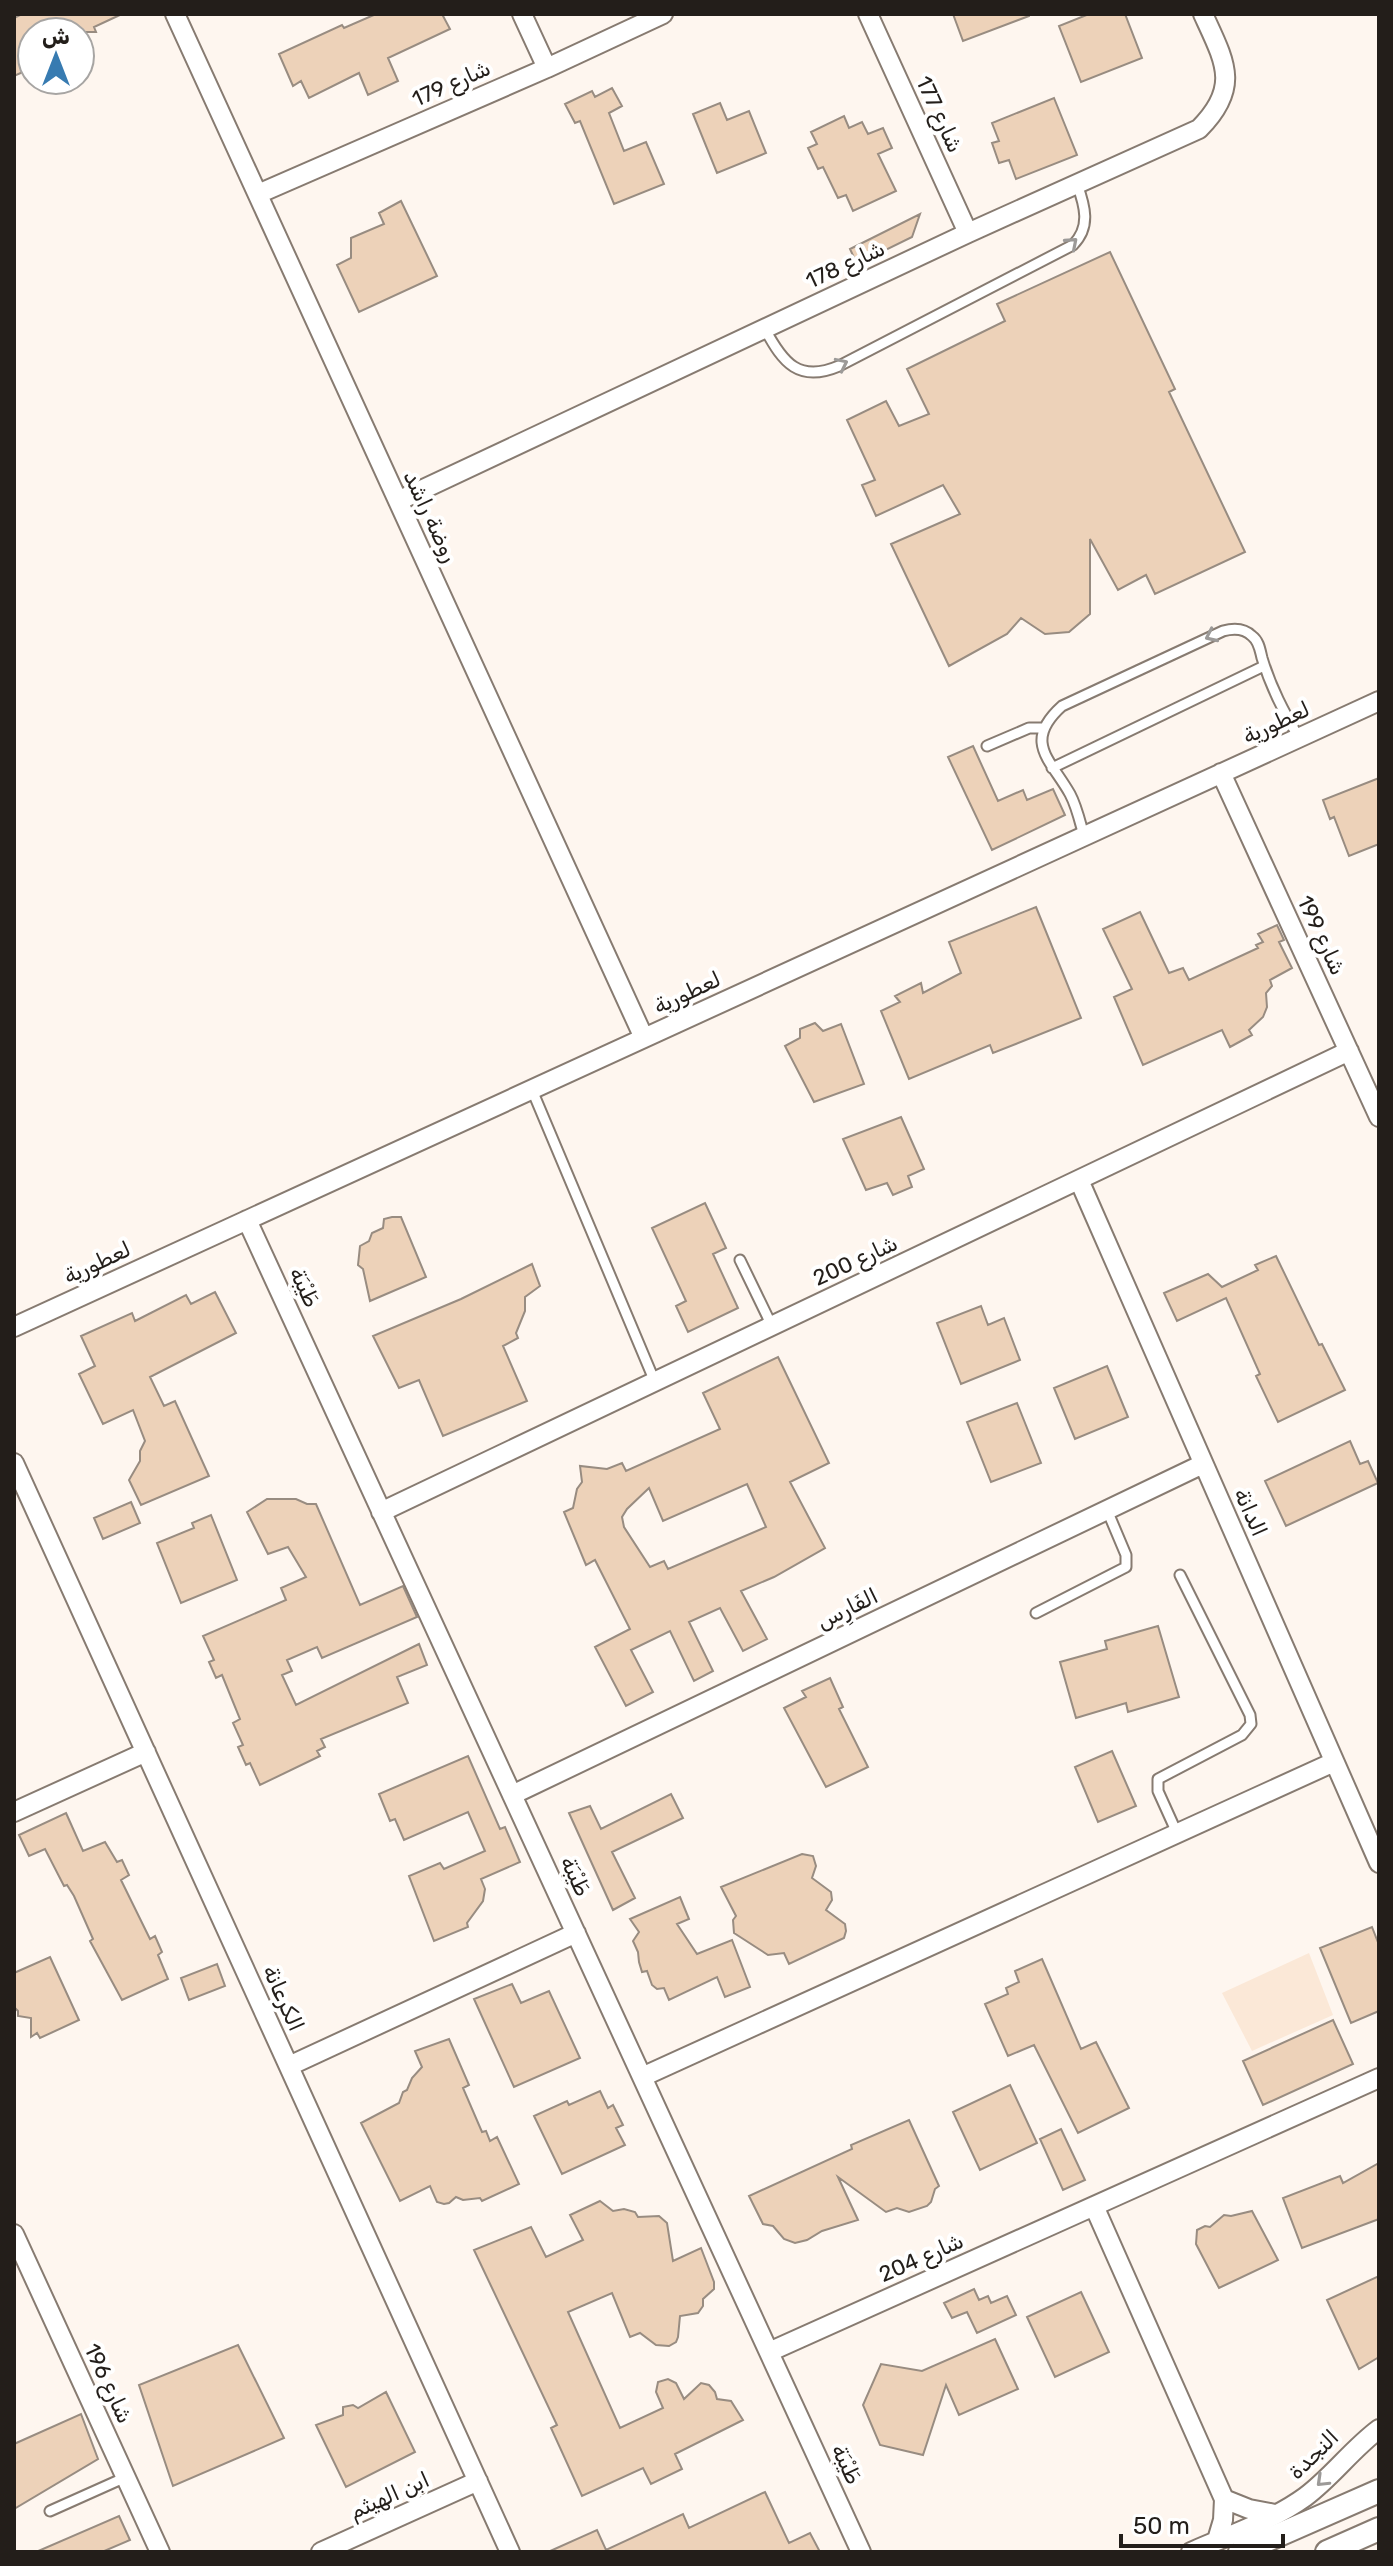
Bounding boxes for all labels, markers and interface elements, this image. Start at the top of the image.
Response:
north arrow [16,16,96,96]
text: ش [42,23,70,50]
street label: شارع 179 [408,54,495,114]
street label: شارع 177 [908,72,969,158]
street label: شارع 178 [801,234,890,296]
one-way arrow [1062,238,1077,253]
one-way arrow [834,358,849,374]
street label: روضة راشد [397,466,464,567]
one-way arrow [1205,626,1220,642]
street label: لعطورية [1238,695,1314,750]
street label: شارع 199 [1290,891,1352,980]
street label: لعطورية [649,965,725,1020]
street label: شارع 200 [809,1229,903,1294]
street label: لعطورية [59,1235,135,1290]
street label: طَيْبَة [284,1263,326,1312]
street label: الدانة [1228,1484,1273,1541]
street label: الفَارِس [812,1582,884,1638]
street label: طَيْبَة [555,1852,597,1901]
street label: الكرعانة [257,1961,310,2035]
street label: شارع 204 [875,2227,969,2290]
street label: شارع 196 [77,2339,139,2428]
street label: النجدة [1282,2424,1344,2485]
street label: طَيْبَة [826,2440,868,2489]
street label: ابن الهيثم [345,2466,434,2526]
one-way arrow [1317,2472,1331,2487]
scale bar [1121,2498,1283,2548]
text: 50 m [1133,2512,1190,2540]

